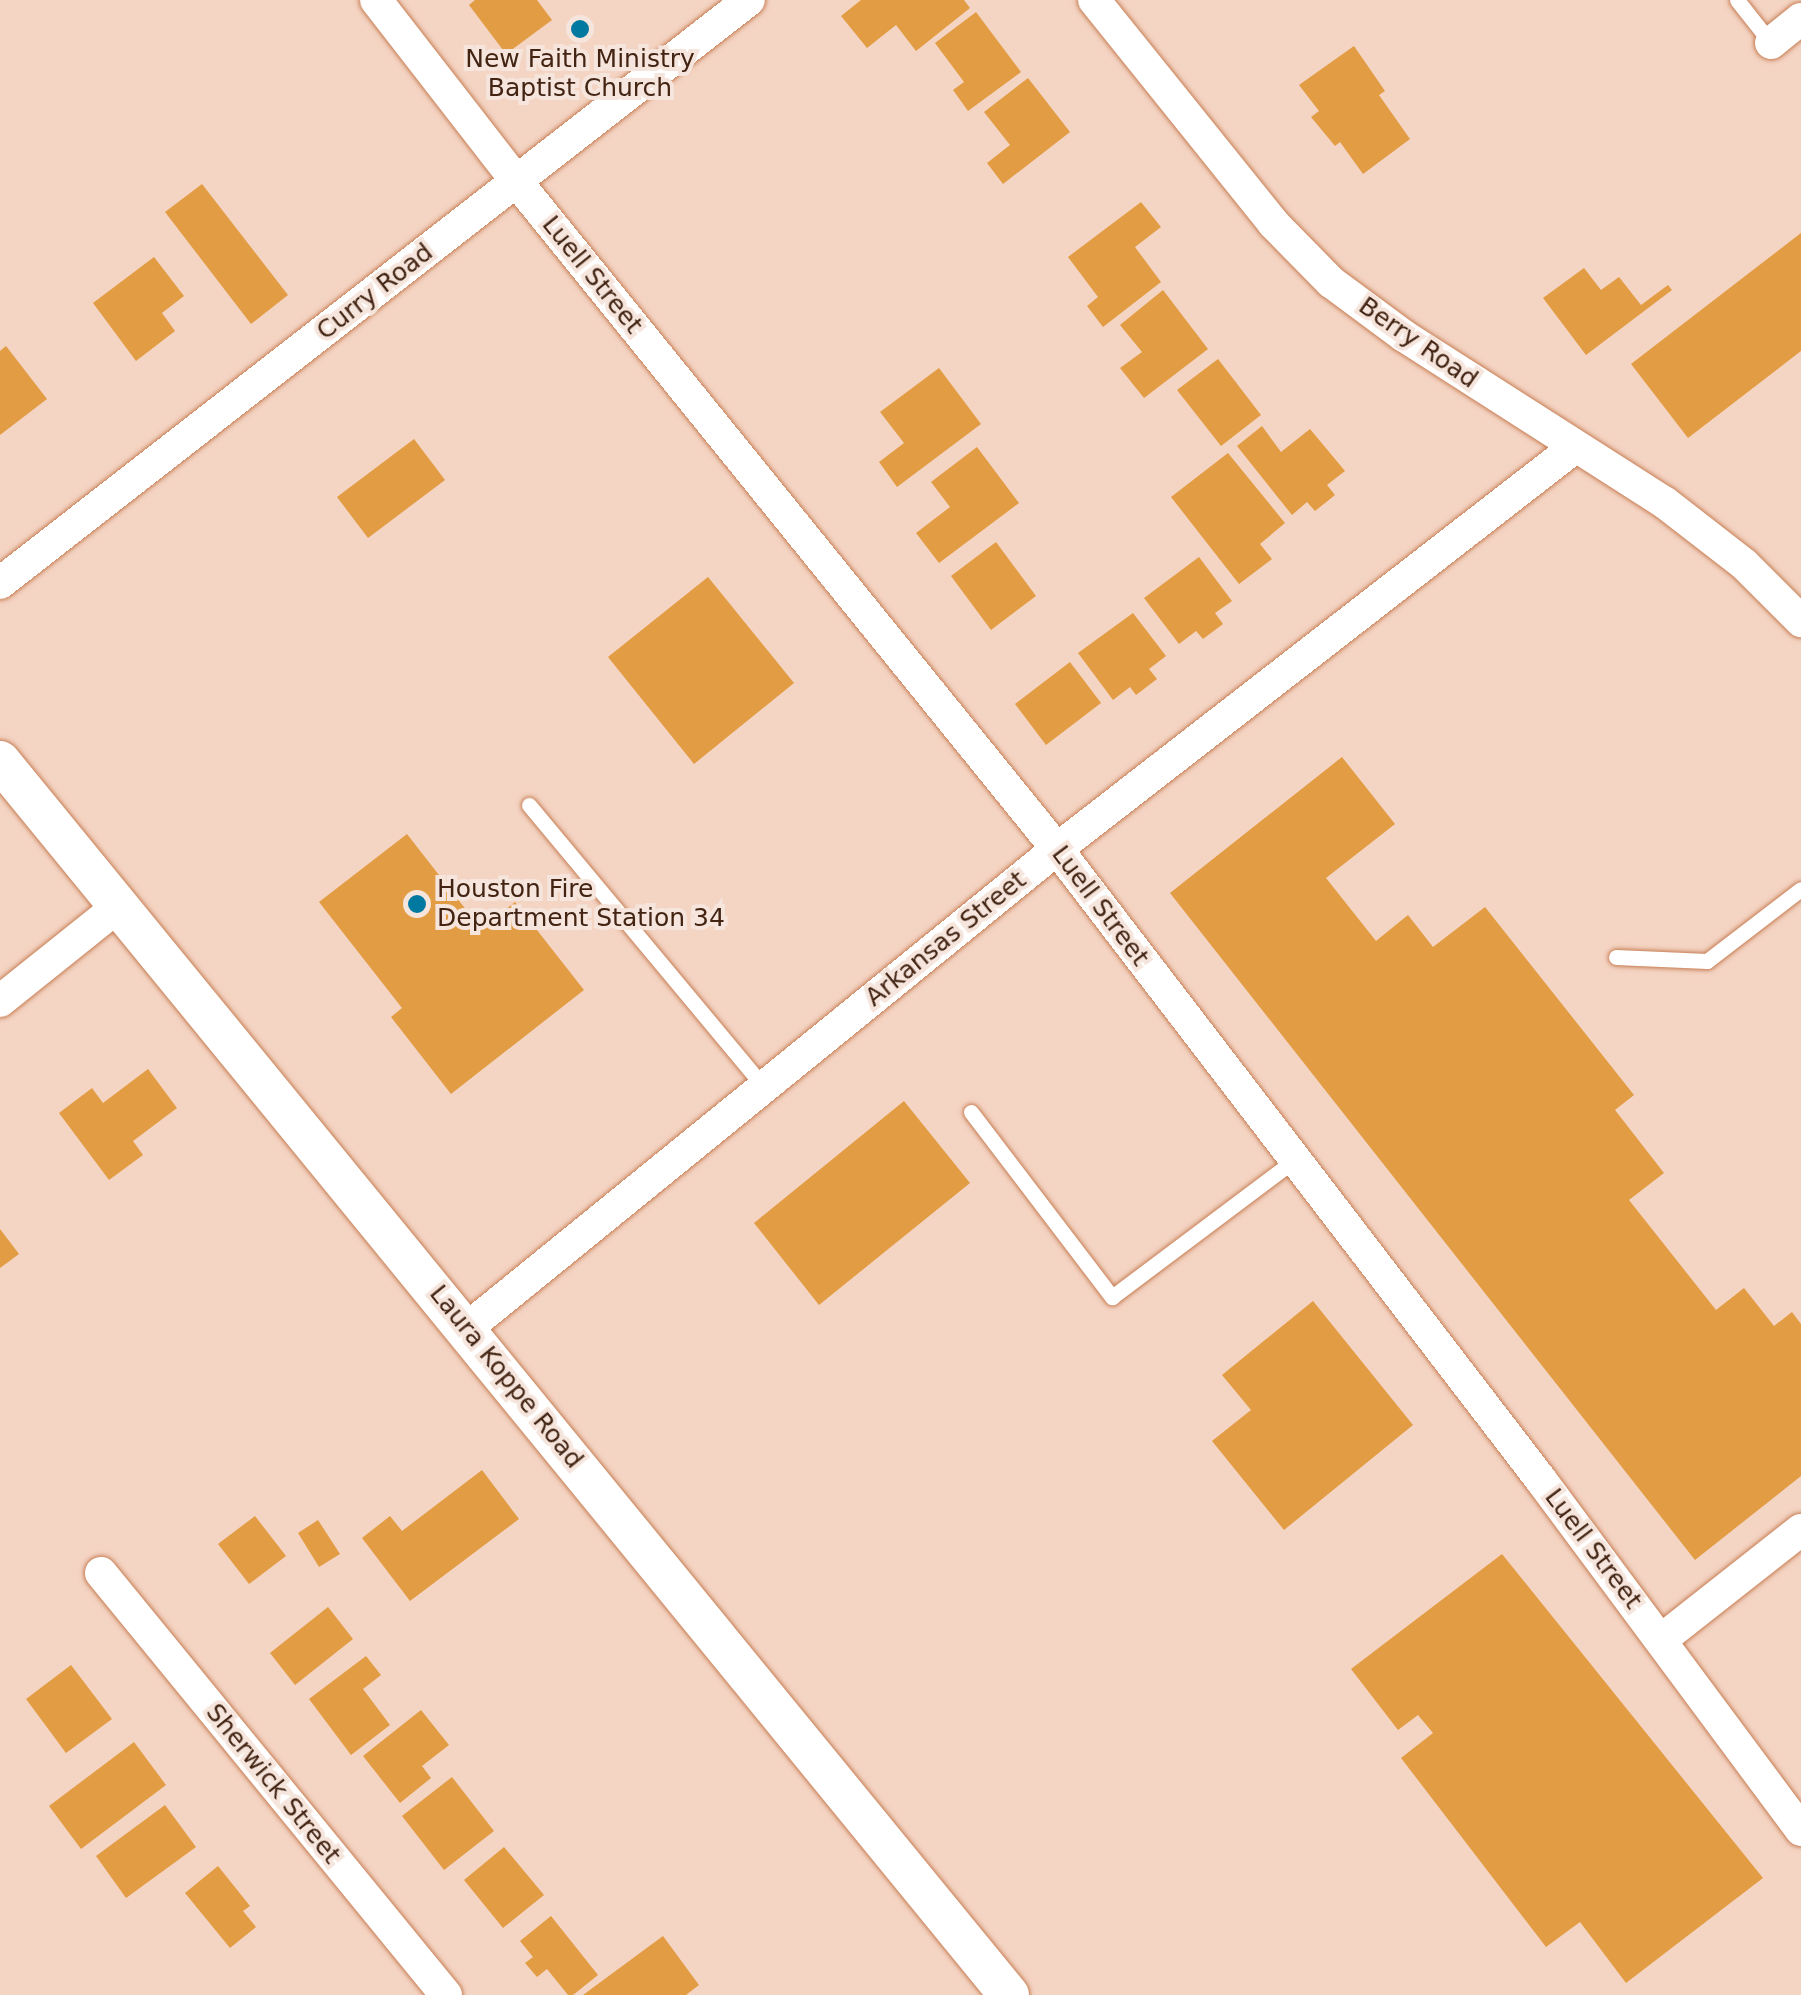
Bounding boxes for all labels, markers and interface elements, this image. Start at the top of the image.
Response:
marker: New Faith Ministry Baptist Church [569,18,591,40]
place label: New Faith Ministry Baptist Church [465,45,695,104]
street label: Luell Street [535,210,649,340]
street label: Curry Road [311,237,439,347]
street label: Berry Road [1353,291,1483,395]
street label: Luell Street [1045,840,1155,972]
street label: Arkansas Street [860,865,1032,1013]
place label: Houston Fire Department Station 34 [437,875,725,934]
marker: Houston Fire Department Station 34 [406,893,428,915]
street label: Laura Koppe Road [423,1279,589,1475]
street label: Luell Street [1538,1483,1648,1615]
street label: Sherwick Street [199,1698,347,1870]

